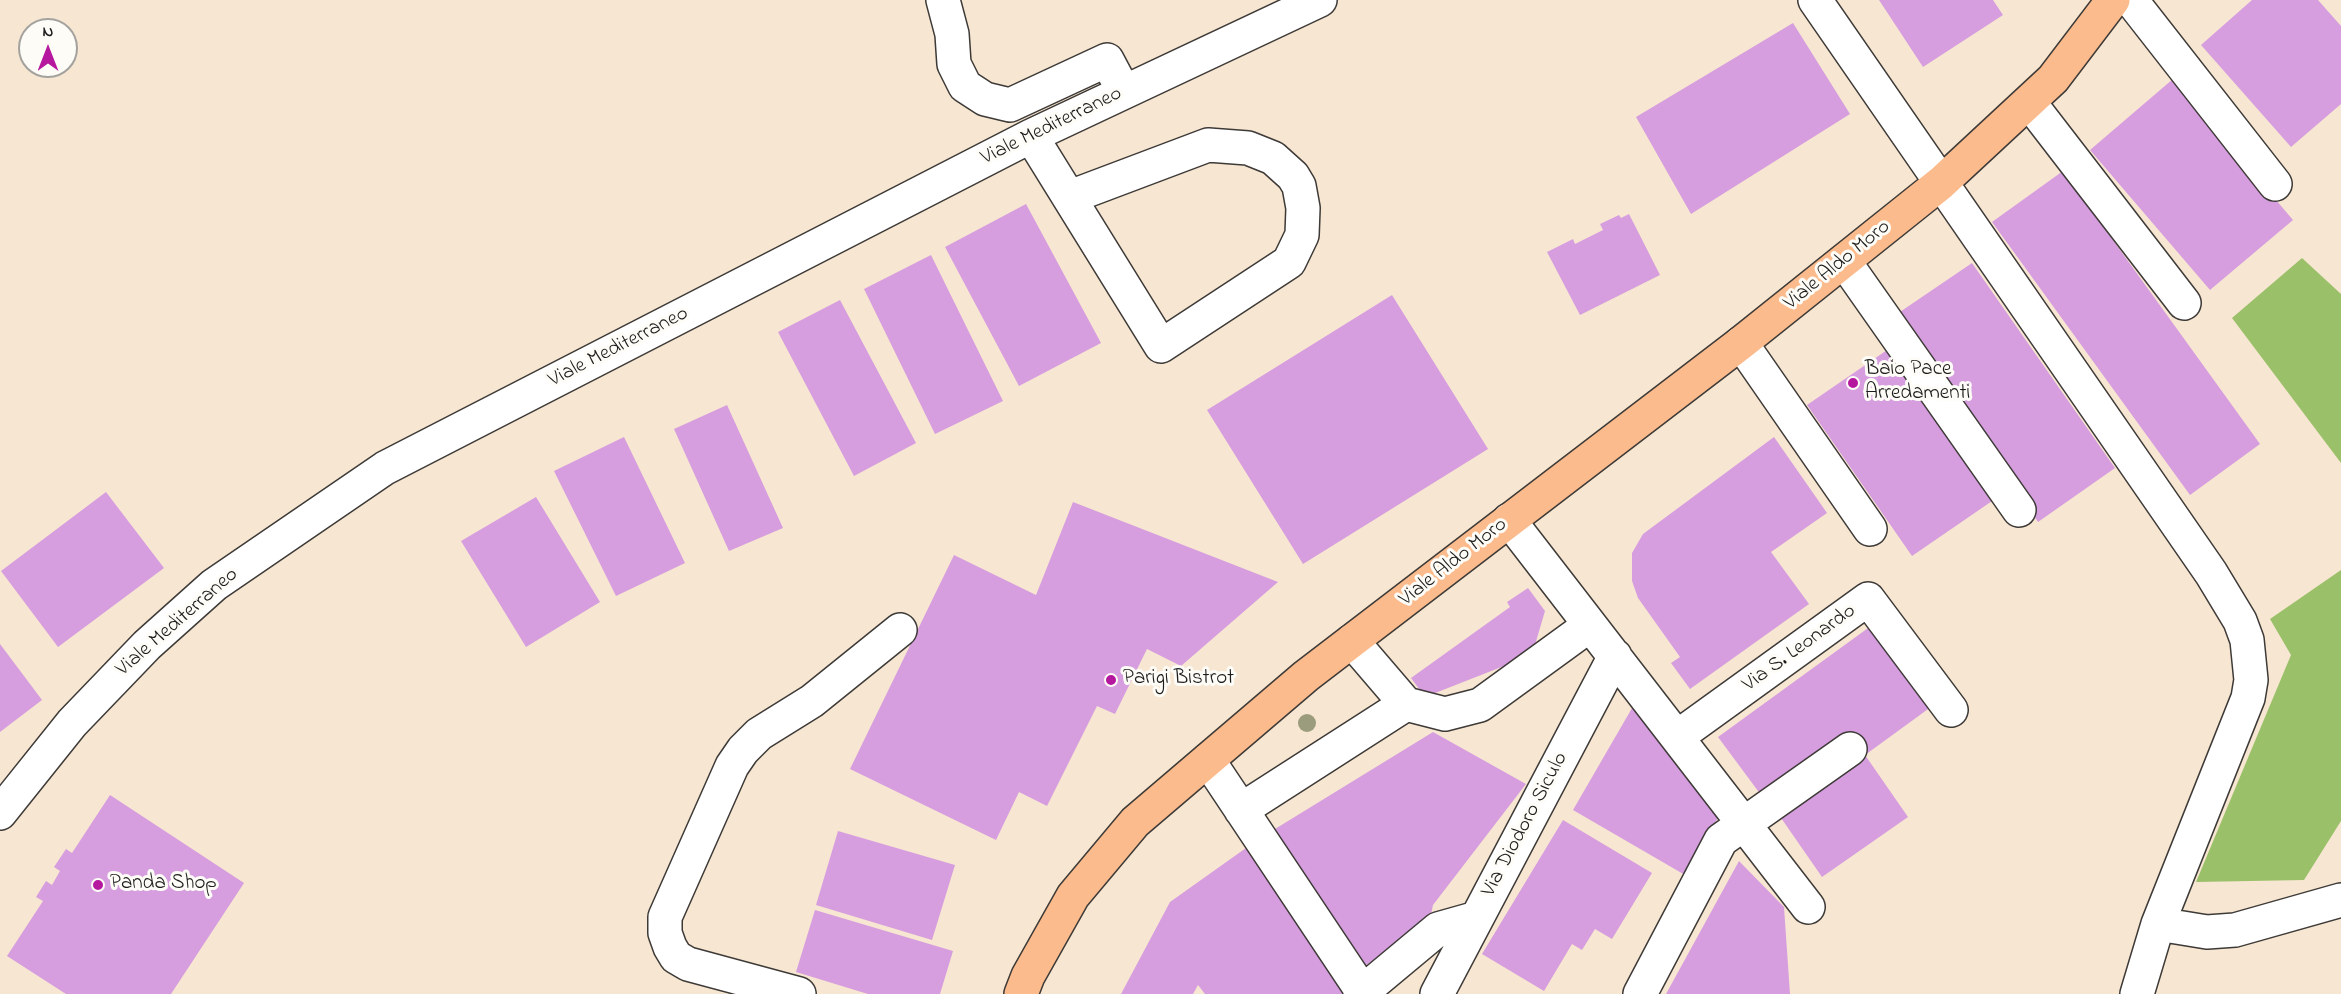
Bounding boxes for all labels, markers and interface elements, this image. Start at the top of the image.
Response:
north arrow [18,18,78,78]
text: N [43,20,53,44]
street label: Viale Mediterraneo [978,82,1126,172]
street label: Viale Aldo Moro [1780,215,1896,317]
street label: Viale Mediterraneo [545,302,693,394]
place label: Baio Pace Arredamenti [1865,358,1970,408]
marker: Baio Pace Arredamenti [1846,376,1860,390]
street label: Viale Aldo Moro [1395,513,1513,613]
street label: Viale Mediterraneo [112,563,244,683]
street label: Via S. Leonardo [1739,600,1861,698]
place label: Parigi Bistrot [1123,667,1234,693]
marker: Parigi Bistrot [1104,673,1118,687]
street label: Via Diodoro Siculo [1477,749,1575,901]
place label: Panda Shop [110,872,217,898]
marker: Panda Shop [91,878,105,892]

